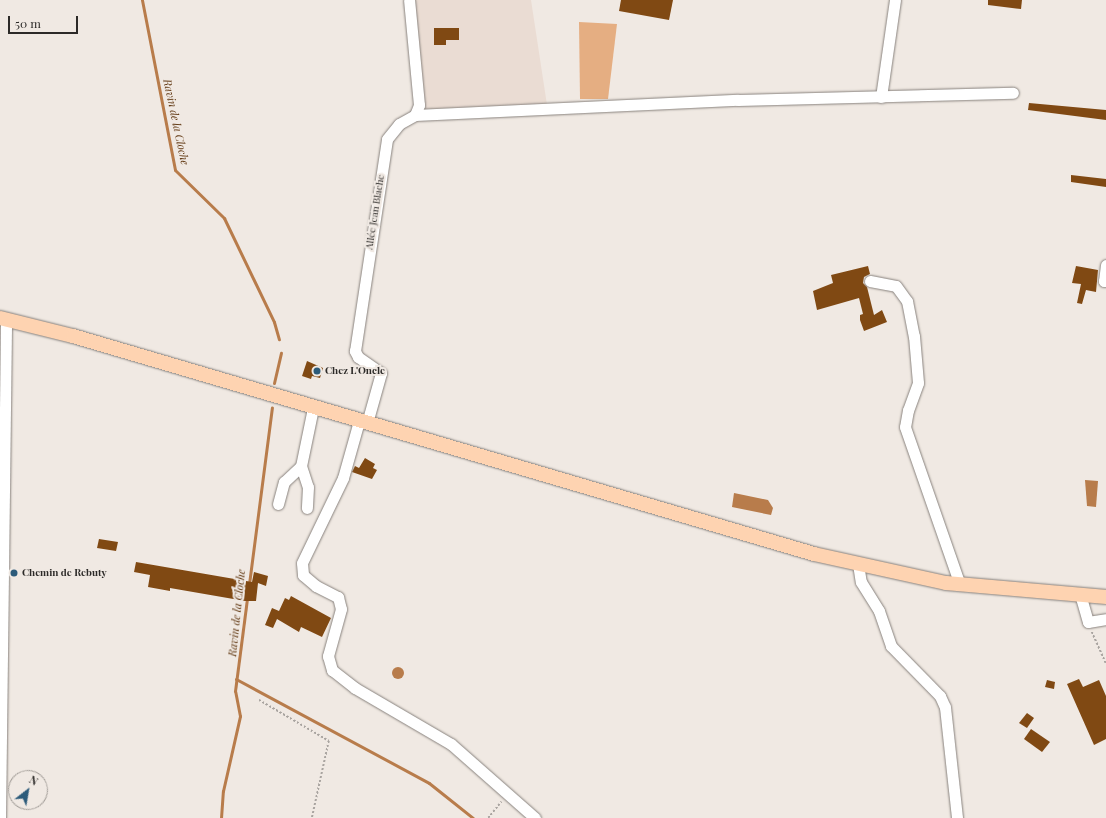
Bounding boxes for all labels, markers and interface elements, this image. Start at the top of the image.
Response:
scale bar [10,8,80,34]
text: 50 m [15,15,41,31]
water label: Ravin de la Cloche [160,78,192,166]
street label: Allée Jean Blache [363,174,387,250]
place label: Chez L'Oncle [325,365,385,377]
marker: Chez L'Oncle [312,366,322,376]
place label: Chemin de Rebuty [22,567,107,579]
marker: Chemin de Rebuty [9,568,19,578]
water label: Ravin de la Cloche [226,569,248,657]
north arrow [8,770,48,810]
text: N [27,772,41,789]

